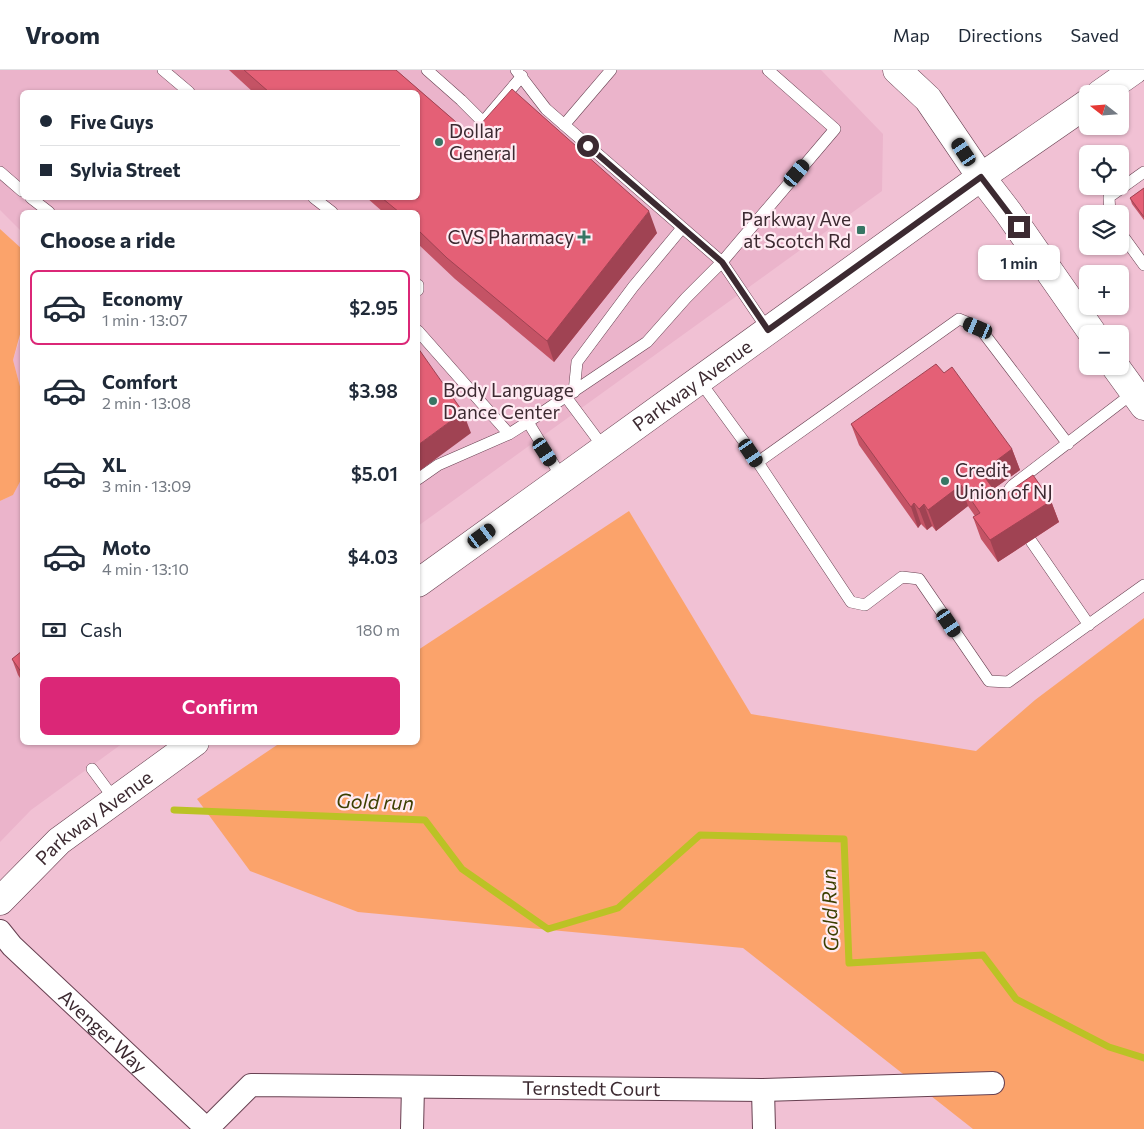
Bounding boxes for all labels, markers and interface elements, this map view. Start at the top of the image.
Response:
text: Vroom [25,20,100,49]
text: Map [893,24,930,46]
text: Directions [958,24,1042,46]
text: Saved [1070,24,1119,46]
north arrow [1079,85,1129,135]
map controls [1079,85,1129,375]
text: Five Guys [70,110,154,133]
place label: Dollar General [449,119,516,164]
route start [577,135,599,157]
car [949,135,978,169]
marker: Dollar General [433,136,445,148]
button: locate [1079,145,1129,195]
car [781,157,812,189]
text: Sylvia Street [70,158,181,181]
button: layers [1079,205,1129,255]
place label: Parkway Ave at Scotch Rd [741,207,851,252]
route end [1008,216,1030,238]
marker: Parkway Ave at Scotch Rd [855,224,867,236]
place label: CVS Pharmacy [447,225,574,248]
text: Choose a ride [40,226,175,253]
marker: CVS Pharmacy [578,231,590,243]
callout: 1 min [978,244,1060,280]
text: 1 min [1000,253,1038,272]
button: + [1079,265,1129,315]
icon: car [42,285,87,330]
text: Economy [102,287,183,310]
text: $2.95 [349,296,398,319]
text: 1 min · 13:07 [102,310,188,329]
car [961,315,994,341]
button: − [1079,325,1129,375]
street label: Parkway Avenue [628,334,756,436]
icon: car [42,368,87,413]
text: Comfort [102,370,178,393]
place label: Body Language Dance Center [443,378,574,423]
text: $3.98 [349,379,398,402]
text: 2 min · 13:08 [102,393,191,412]
marker: Body Language Dance Center [427,395,439,407]
car [530,435,559,469]
car [736,436,765,470]
icon: car [42,451,87,496]
text: XL [102,453,127,476]
place label: Credit Union of NJ [955,458,1053,503]
text: $5.01 [351,462,398,485]
marker: Credit Union of NJ [939,475,951,487]
text: 3 min · 13:09 [102,476,191,495]
car [465,521,498,551]
icon: car [42,534,87,579]
text: Moto [102,536,151,559]
text: $4.03 [348,545,398,568]
text: 4 min · 13:10 [102,559,189,578]
car [934,606,963,640]
icon: cash [40,616,68,644]
text: Cash [80,618,122,641]
text: 180 m [356,620,400,639]
button: Confirm [40,677,400,735]
street label: Parkway Avenue [30,765,156,869]
water label: Gold run [336,788,414,814]
water label: Gold Run [816,868,842,952]
street label: Avenger Way [55,984,152,1078]
street label: Ternstedt Court [522,1076,661,1100]

